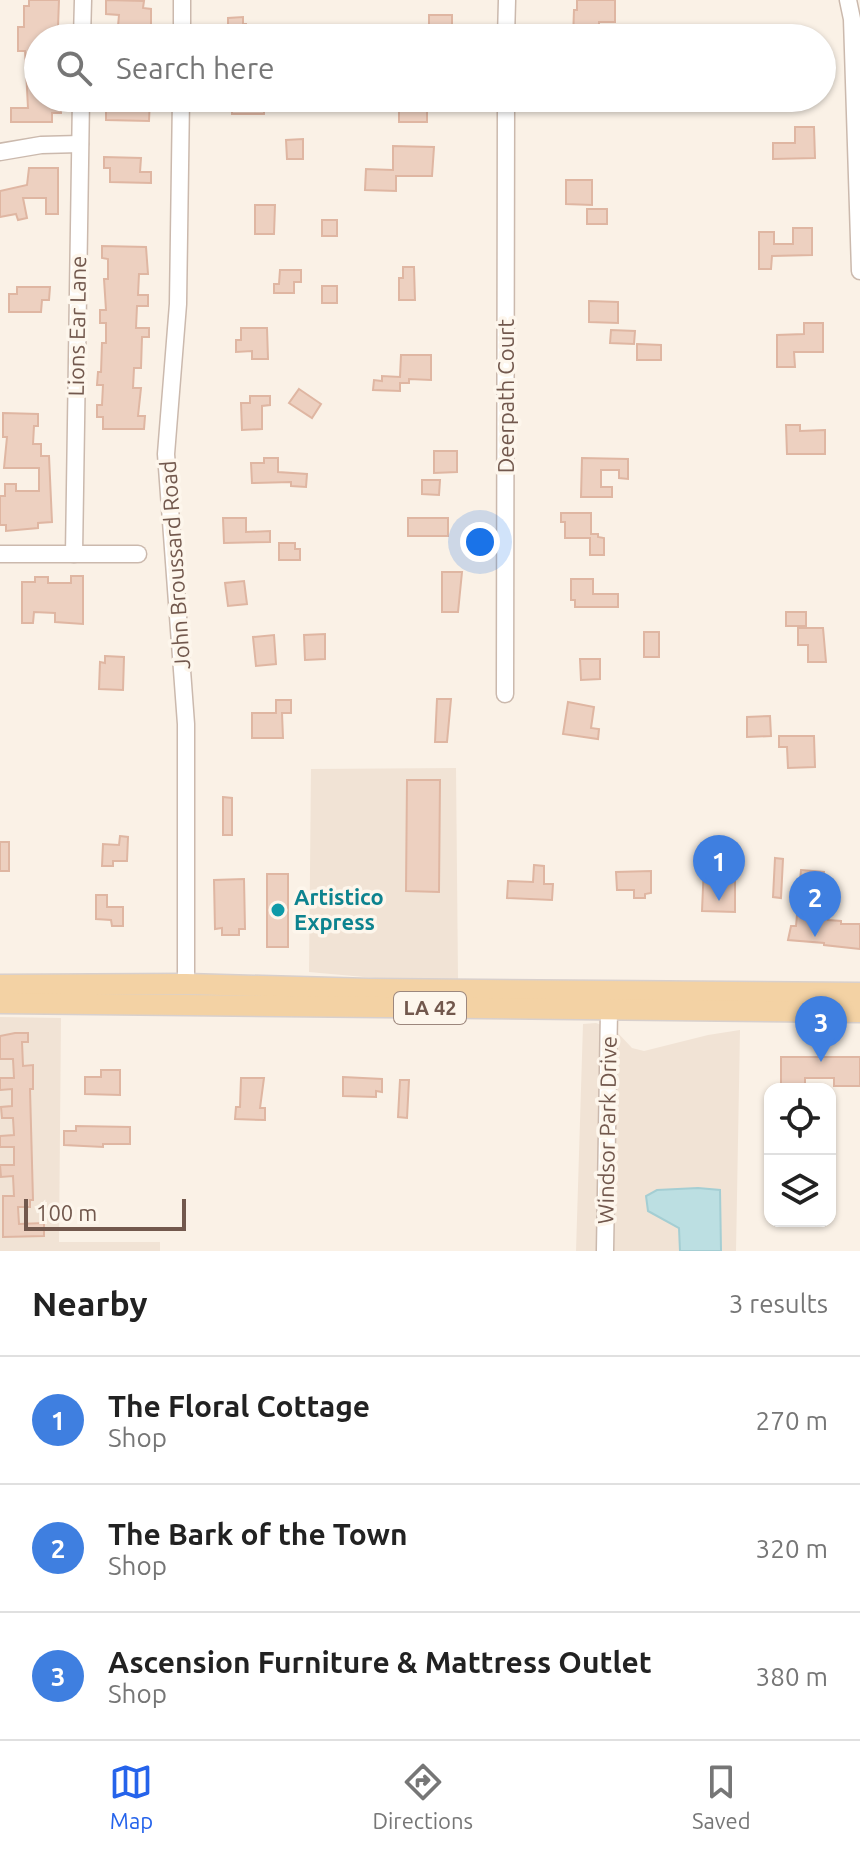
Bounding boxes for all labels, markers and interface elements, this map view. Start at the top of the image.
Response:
search box [24,24,836,112]
icon: search [52,46,96,90]
text: Search here [116,51,275,85]
street label: Lions Ear Lane [63,255,90,397]
street label: Deerpath Court [493,318,518,473]
street label: John Broussard Road [155,460,194,670]
your location [460,522,500,562]
pin: 1 [693,835,745,901]
pin: 2 [789,871,841,937]
place label: Artistico Express [294,884,384,934]
marker: Artistico Express [269,901,287,919]
road number: LA 42 [394,992,466,1024]
pin: 3 [795,996,847,1062]
street label: Windsor Park Drive [592,1036,621,1224]
map controls [764,1083,836,1227]
button: locate [764,1083,836,1155]
button: layers [764,1155,836,1227]
scale bar [24,1195,186,1231]
text: 100 m [36,1200,97,1225]
text: Nearby [32,1284,147,1322]
text: 3 results [729,1289,828,1318]
text: The Floral Cottage [108,1389,370,1423]
text: 1 [51,1406,65,1435]
text: 270 m [756,1406,828,1435]
text: Shop [108,1423,167,1452]
text: The Bark of the Town [108,1517,408,1551]
text: 2 [51,1534,65,1563]
text: 320 m [756,1534,828,1563]
text: Shop [108,1551,167,1580]
text: Ascension Furniture & Mattress Outlet [108,1645,652,1679]
text: 3 [51,1662,65,1691]
text: 380 m [756,1662,828,1691]
text: Shop [108,1679,167,1708]
tab: Map [109,1760,153,1833]
tab: Directions [372,1760,473,1833]
tab: Saved [692,1760,751,1833]

